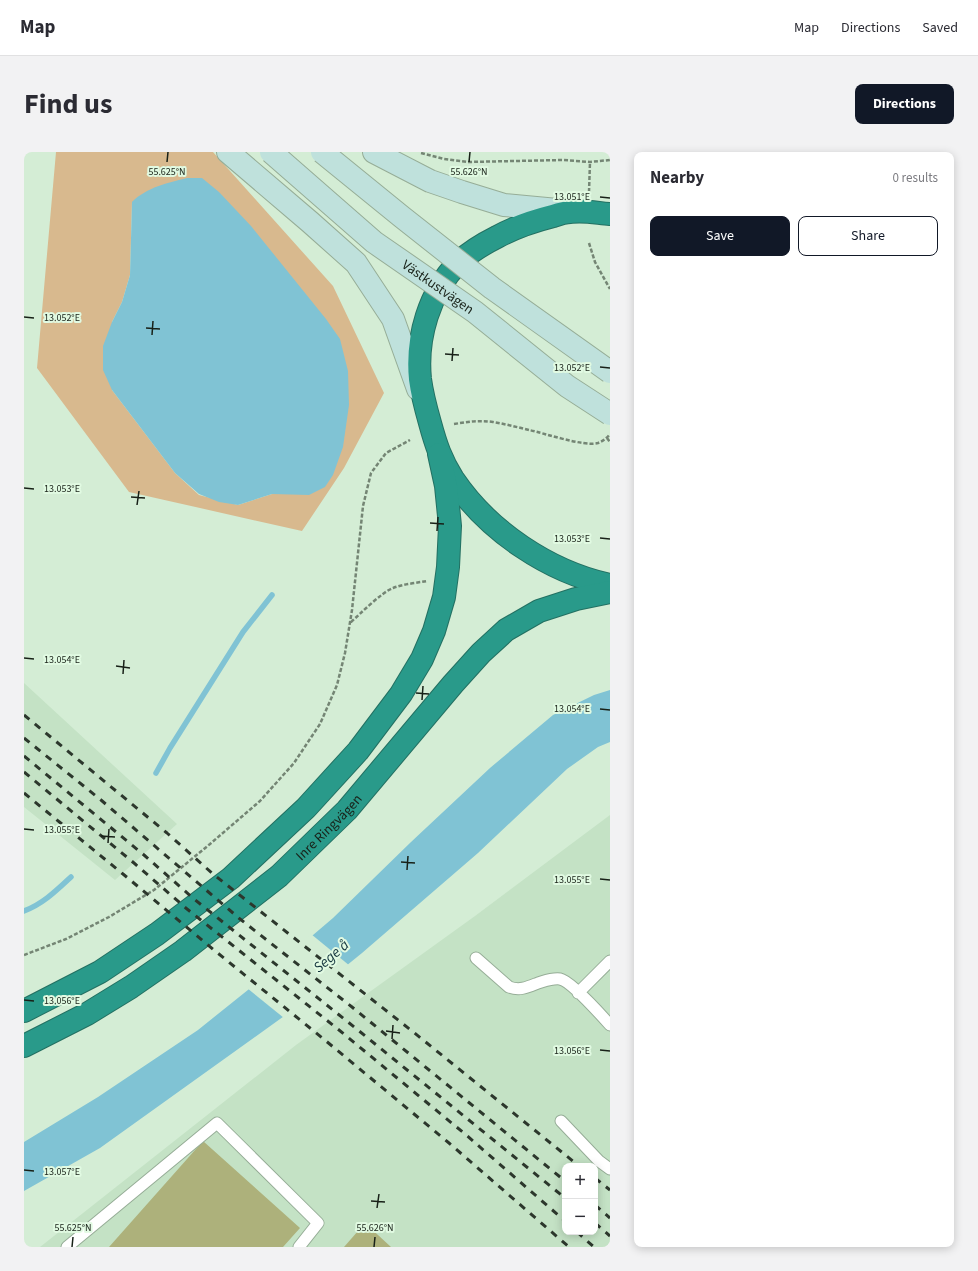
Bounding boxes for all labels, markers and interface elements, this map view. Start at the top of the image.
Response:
text: Map [20,14,55,41]
text: Map [794,18,819,38]
text: Directions [841,18,900,38]
text: Saved [922,18,958,38]
text: Find us [24,84,112,124]
button: Directions [855,84,954,124]
text: 55.625°N [148,165,186,179]
text: 55.626°N [450,165,488,179]
text: Nearby [650,166,704,190]
text: 0 results [893,169,938,187]
text: 13.051°E [554,190,590,204]
button: Save [650,216,790,256]
button: Share [798,216,938,256]
street label: Västkustvägen [398,255,478,319]
text: 13.052°E [44,311,80,325]
text: 13.052°E [554,361,590,375]
text: 13.053°E [44,482,80,496]
text: 13.053°E [554,532,590,546]
text: 13.054°E [44,653,80,667]
text: 13.054°E [554,702,590,716]
street label: Inre Ringvägen [292,790,367,866]
text: 13.055°E [44,823,80,837]
text: 13.055°E [554,873,590,887]
water label: Sege å [309,935,354,978]
text: 13.056°E [44,994,80,1008]
text: 13.056°E [554,1044,590,1058]
map controls [562,1163,598,1235]
button: + [562,1163,598,1199]
text: 13.057°E [44,1165,80,1179]
button: − [562,1199,598,1235]
text: 55.625°N [54,1221,92,1235]
text: 55.626°N [356,1221,394,1235]

